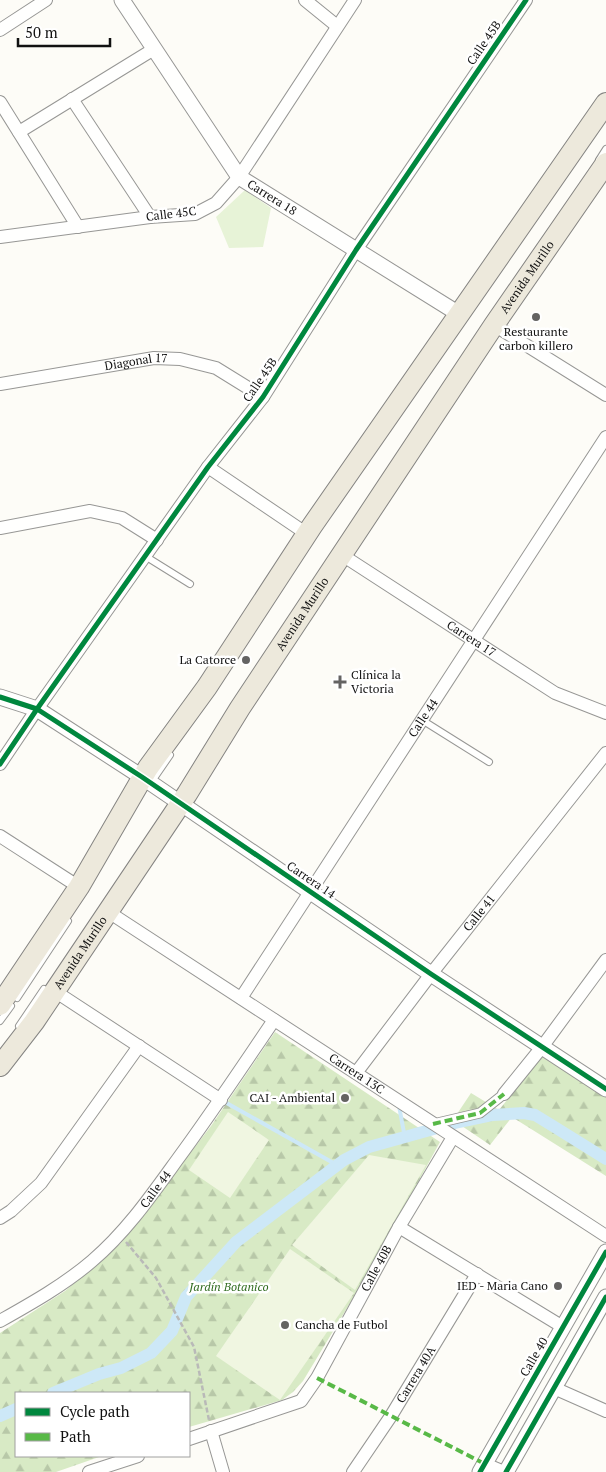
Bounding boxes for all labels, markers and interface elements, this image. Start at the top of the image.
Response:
scale bar [18,15,110,47]
street label: Calle 45B [463,18,504,68]
text: 50 m [25,22,58,42]
street label: Carrera 18 [245,176,300,218]
street label: Calle 45C [145,203,197,224]
street label: Avenida Murillo [496,237,557,316]
marker: Restaurante carbon killero [530,311,542,323]
place label: Restaurante carbon killero [499,324,573,353]
street label: Diagonal 17 [103,350,168,373]
street label: Calle 45B [239,355,280,405]
street label: Avenida Murillo [272,574,332,653]
street label: Carrera 17 [444,617,499,660]
place label: La Catorce [180,652,236,667]
marker: La Catorce [240,654,252,666]
place label: Clínica la Victoria [351,667,401,696]
marker: Clínica la Victoria [333,675,347,689]
street label: Calle 44 [405,695,441,740]
street label: Carrera 14 [284,858,339,902]
street label: Calle 41 [460,891,498,934]
street label: Avenida Murillo [50,913,110,992]
street label: Carrera 13C [326,1050,388,1097]
place label: CAI - Ambiental [249,1090,335,1105]
marker: CAI - Ambiental [339,1092,351,1104]
street label: Calle 44 [136,1167,174,1211]
street label: Calle 40B [358,1243,395,1294]
place label: IED - Maria Cano [457,1278,548,1293]
park label: Jardín Botanico [188,1279,269,1294]
marker: IED - Maria Cano [552,1280,564,1292]
place label: Cancha de Futbol [295,1317,388,1332]
marker: Cancha de Futbol [279,1319,291,1331]
street label: Calle 40 [516,1334,551,1379]
street label: Carrera 40A [393,1343,439,1406]
legend [15,1392,190,1457]
text: Cycle path [60,1401,130,1421]
text: Path [60,1426,91,1446]

